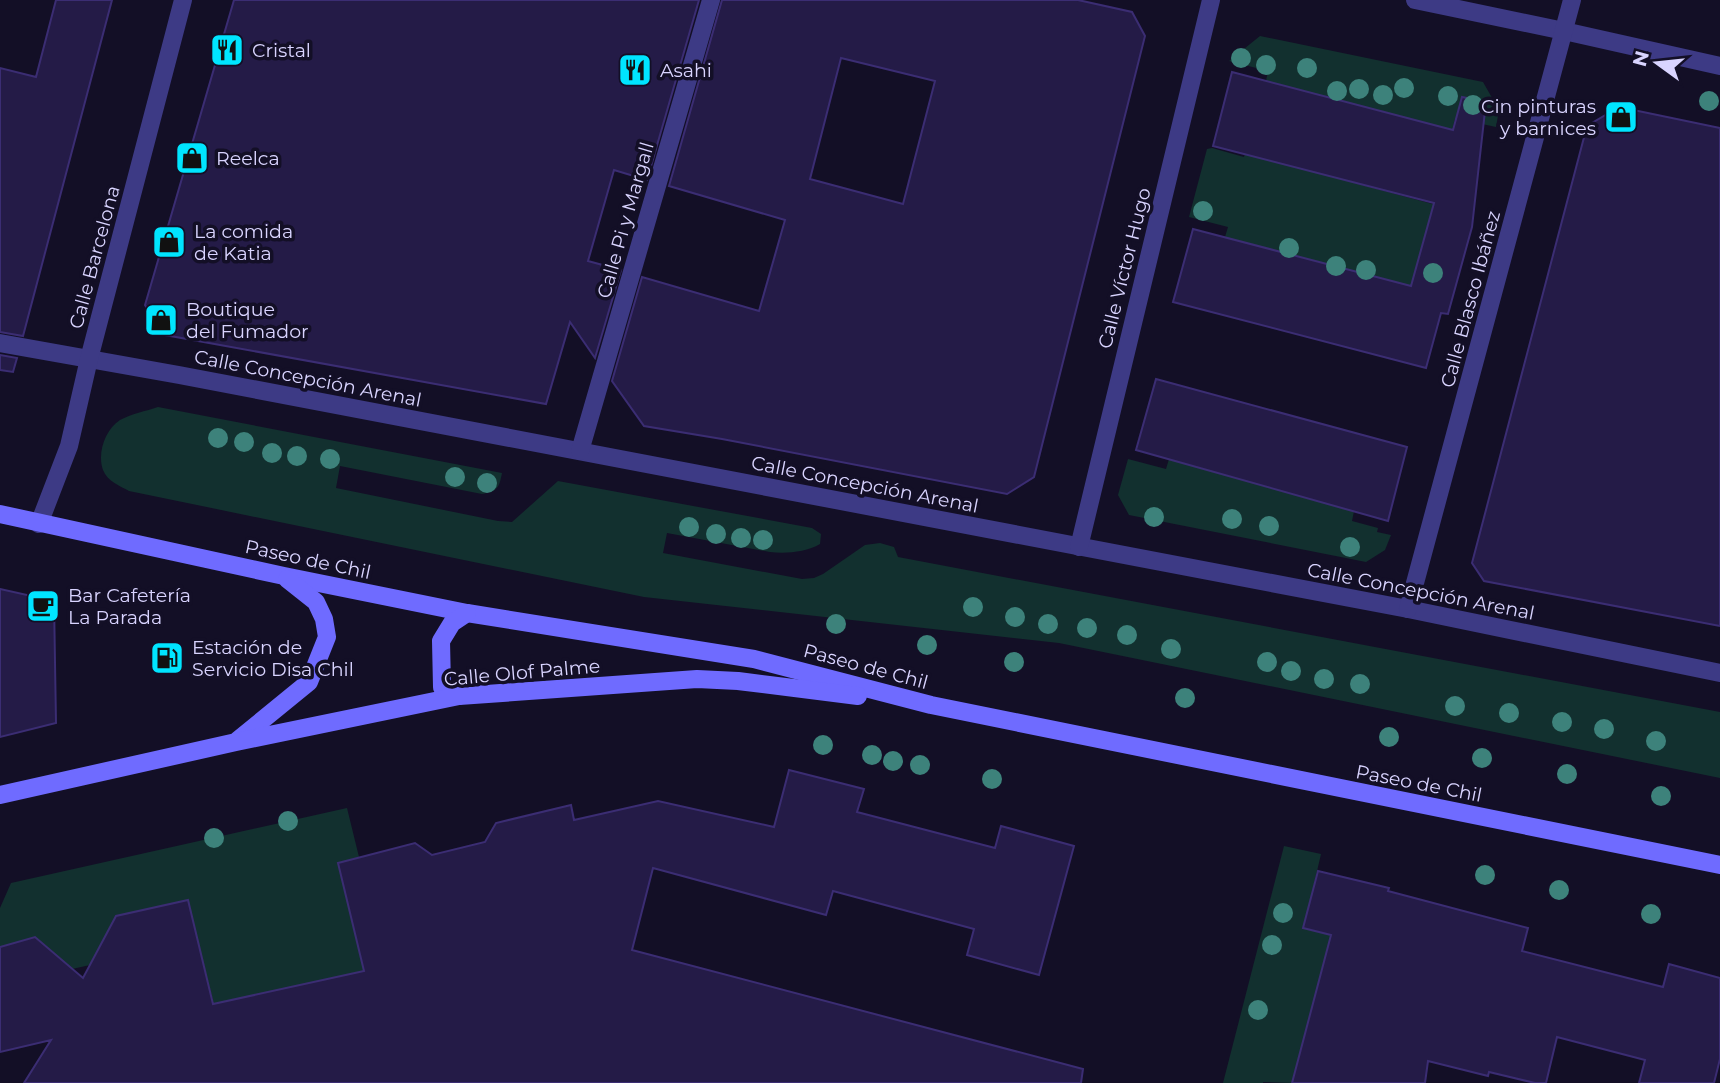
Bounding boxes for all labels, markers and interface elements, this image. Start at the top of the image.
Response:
north arrow [1622,28,1692,98]
restaurant icon: Cristal [208,31,246,69]
place label: Cristal [252,39,311,62]
text: N [1628,48,1654,69]
restaurant icon: Asahi [616,51,654,89]
place label: Asahi [660,59,712,82]
place label: Cin pinturas y barnices [1481,95,1596,140]
shop icon: Cin pinturas y barnices [1602,98,1640,136]
shop icon: Reelca [173,139,211,177]
street label: Calle Pi y Margall [592,139,659,301]
place label: Reelca [216,147,280,170]
street label: Calle Barcelona [64,183,125,331]
street label: Calle Víctor Hugo [1093,185,1156,351]
street label: Calle Blasco Ibáñez [1436,208,1505,390]
place label: La comida de Katia [194,220,293,265]
shop icon: La comida de Katia [150,223,188,261]
place label: Boutique del Fumador [186,298,309,343]
shop icon: Boutique del Fumador [142,301,180,339]
street label: Calle Concepción Arenal [192,345,423,412]
street label: Calle Concepción Arenal [749,451,980,518]
street label: Paseo de Chil [243,535,373,584]
street label: Calle Concepción Arenal [1305,558,1536,625]
place label: Bar Cafetería La Parada [68,584,191,629]
cafe icon: Bar Cafetería La Parada [24,587,62,625]
place label: Estación de Servicio Disa Chil [192,636,354,681]
fuel station icon: Estación de Servicio Disa Chil [148,639,186,677]
street label: Paseo de Chil [801,639,931,694]
street label: Calle Olof Palme [443,654,601,691]
street label: Paseo de Chil [1354,760,1484,807]

